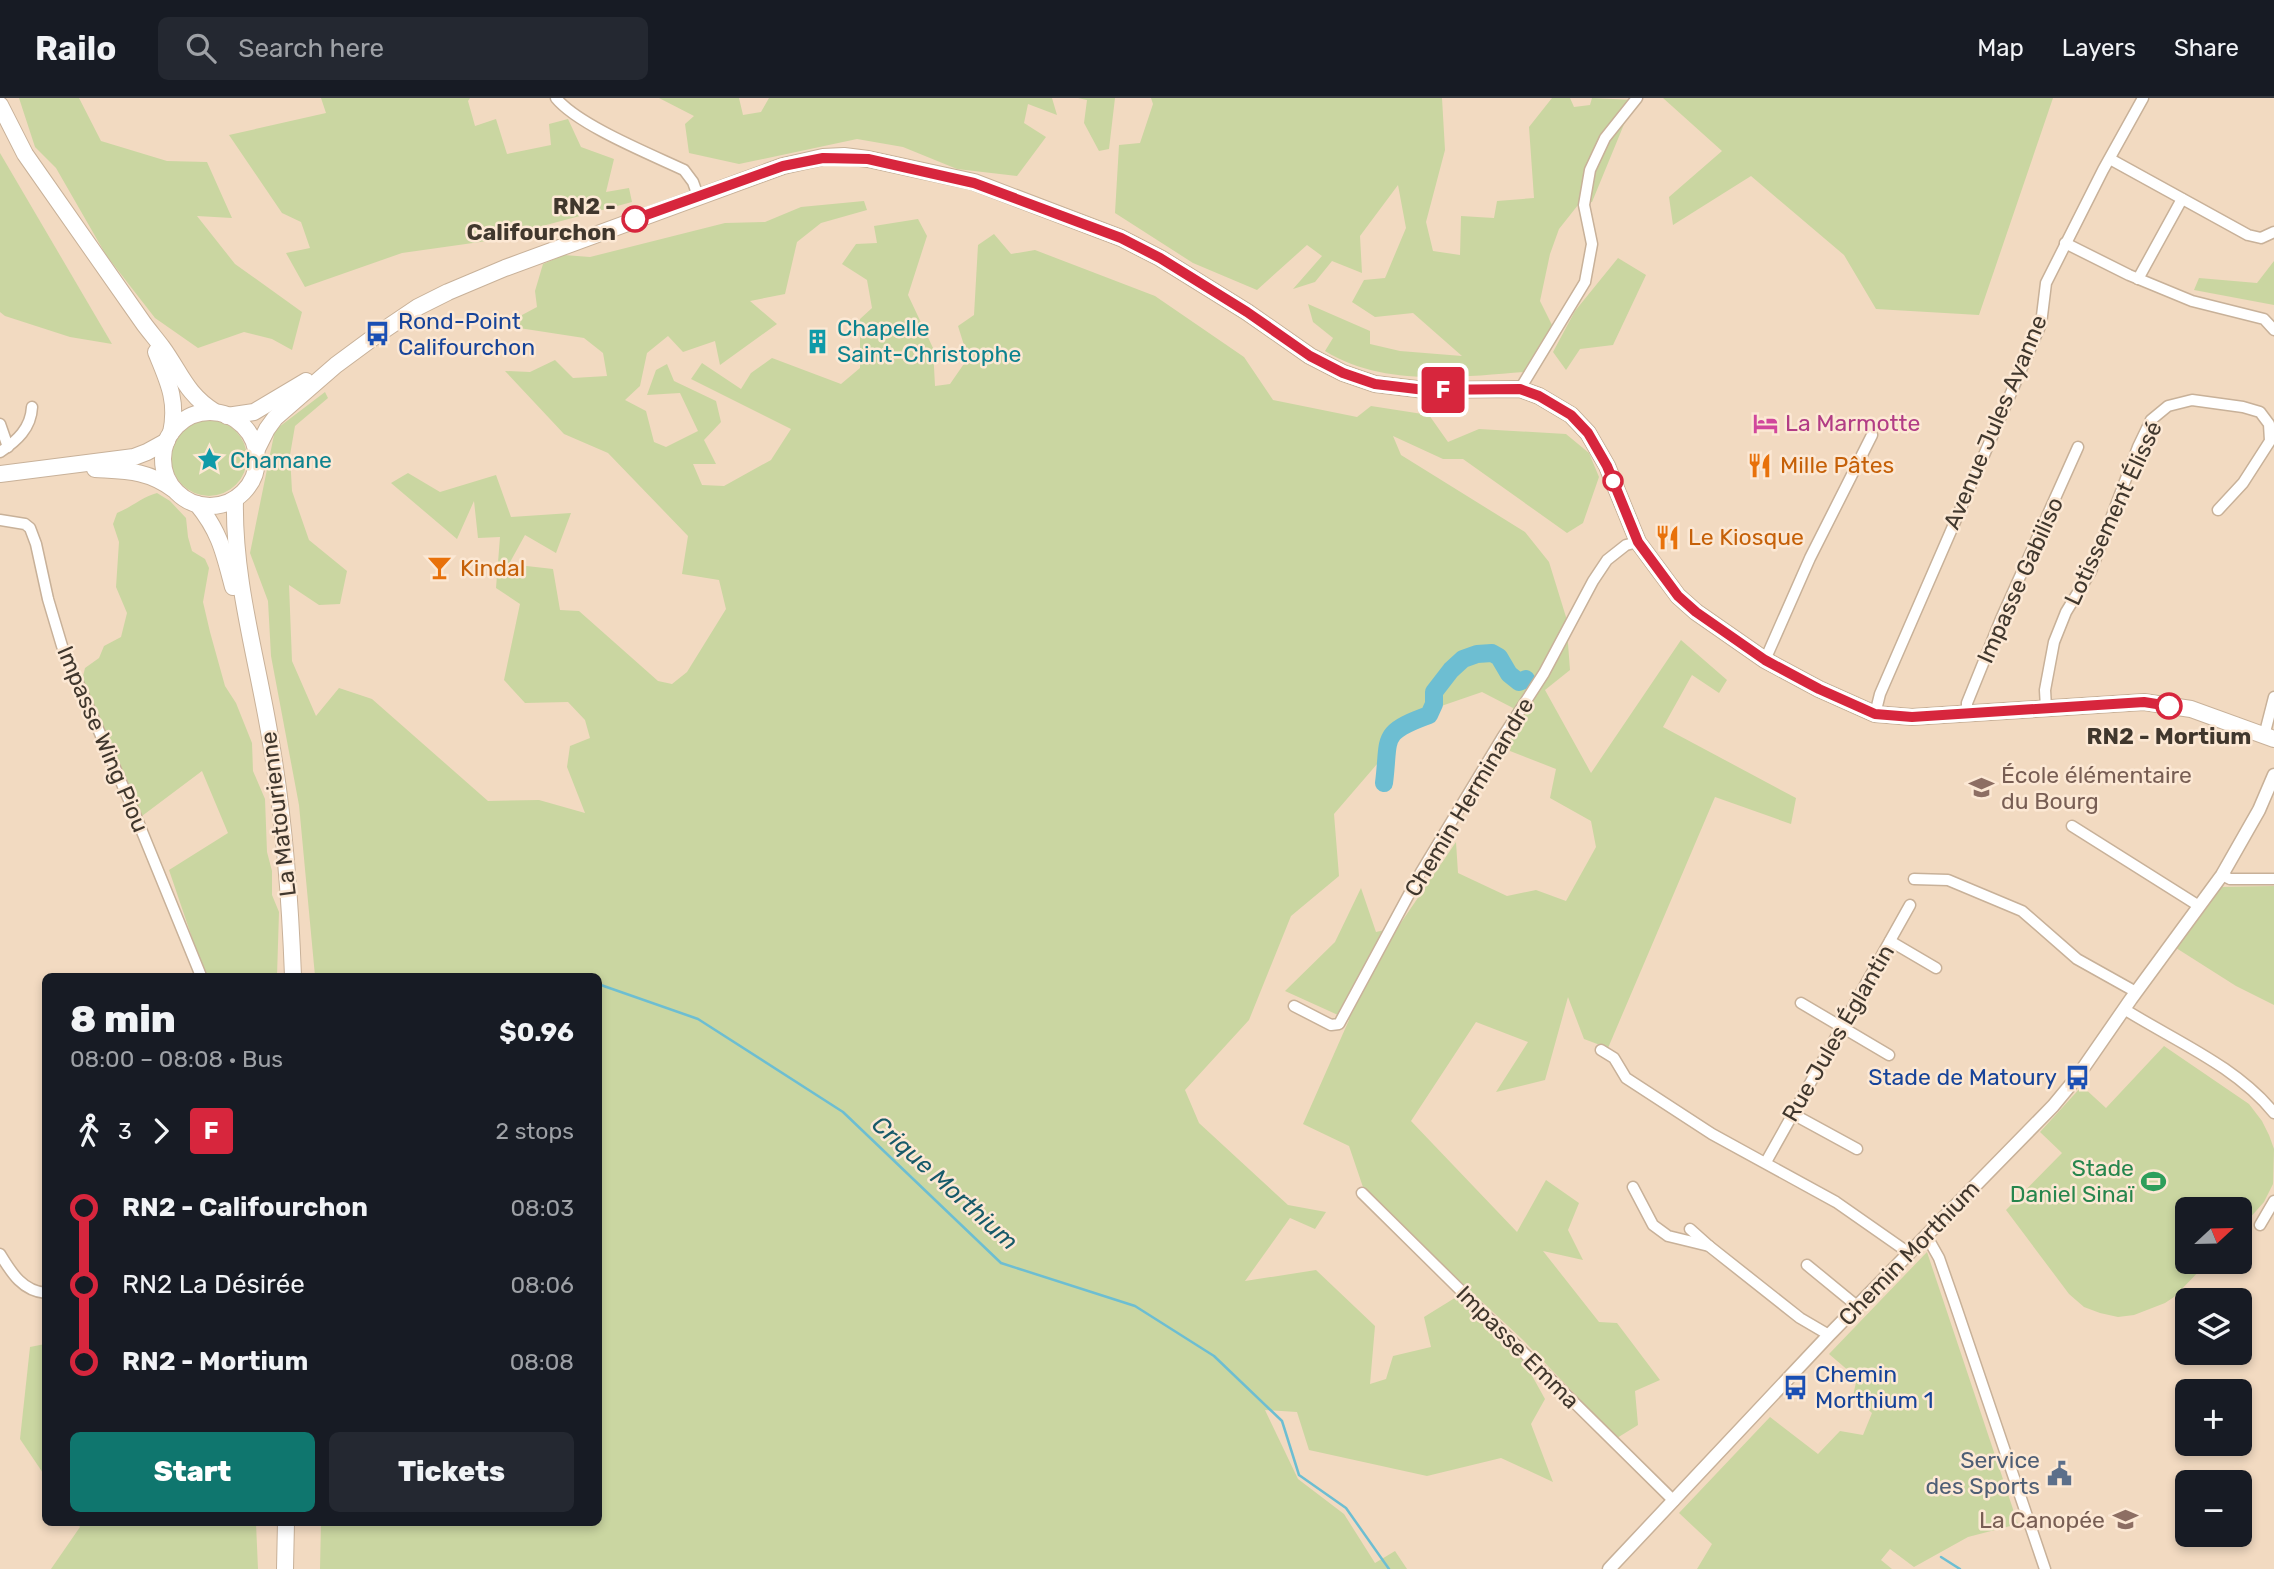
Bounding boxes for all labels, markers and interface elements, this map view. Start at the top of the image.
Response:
search box [158,17,648,80]
text: Railo [35,29,116,68]
icon: search [182,29,220,67]
text: Search here [238,33,384,64]
text: Map [1977,34,2024,62]
text: Layers [2062,34,2136,62]
text: Share [2174,34,2239,62]
place label: RN2 - Califourchon [467,192,616,246]
marker: RN2 - Califourchon [622,206,648,232]
place label: Rond-Point Califourchon [398,307,535,361]
street label: Avenue Jules Ayanne [1937,311,2053,533]
place label: Chapelle Saint-Christophe [837,314,1021,368]
bus stop icon: Rond-Point Califourchon [364,320,392,348]
building icon: Chapelle Saint-Christophe [803,327,831,355]
line badge: F [1420,367,1466,413]
text: F [1436,376,1450,404]
hotel icon: La Marmotte [1751,409,1779,437]
place label: La Marmotte [1785,409,1920,437]
street label: Lotissement Élissé [2058,417,2168,609]
place icon: Chamane [196,446,224,474]
place label: Chamane [230,446,332,474]
restaurant icon: Mille Pâtes [1746,451,1774,479]
place label: Mille Pâtes [1780,451,1894,479]
unlabelled marker [1603,471,1623,491]
street label: Impasse Gabiliso [1971,493,2069,667]
restaurant icon: Le Kiosque [1654,523,1682,551]
place label: Le Kiosque [1688,523,1804,551]
bar icon: Kindal [426,554,454,582]
place label: Kindal [460,554,525,582]
street label: Impasse Wing Piou [51,642,155,836]
street label: Chemin Herminandre [1398,692,1540,902]
marker: RN2 - Mortium [2156,693,2182,719]
place label: RN2 - Mortium [2087,722,2251,750]
street label: La Matourienne [254,730,302,898]
place label: École élémentaire du Bourg [2001,761,2192,815]
school or university icon: École élémentaire du Bourg [1967,774,1995,802]
street label: Rue Jules Églantin [1776,940,1900,1126]
text: 8 min [70,996,176,1042]
text: $0.96 [499,1017,574,1048]
text: 08:00 – 08:08 · Bus [70,1045,283,1073]
place label: Stade de Matoury [1868,1063,2057,1091]
bus stop icon: Stade de Matoury [2063,1063,2091,1091]
water label: Crique Morthium [866,1110,1024,1256]
icon: walk [70,1112,108,1150]
icon: forward [142,1112,180,1150]
text: 3 [118,1117,132,1145]
text: F [204,1117,219,1145]
text: 2 stops [496,1117,574,1145]
place label: Stade Daniel Sinaï [2010,1154,2134,1208]
sports icon: Stade Daniel Sinaï [2140,1167,2168,1195]
street label: Chemin Morthium [1833,1175,1985,1331]
text: RN2 - Califourchon [122,1192,368,1223]
text: 08:03 [510,1194,574,1222]
north arrow [2175,1197,2252,1274]
map controls [2175,1197,2252,1547]
text: RN2 La Désirée [122,1269,305,1300]
text: 08:06 [510,1271,574,1299]
street label: Impasse Emma [1451,1280,1585,1414]
button: layers [2175,1288,2252,1365]
text: RN2 - Mortium [122,1346,308,1377]
text: 08:08 [510,1348,574,1376]
place label: Chemin Morthium 1 [1815,1360,1934,1414]
bus stop icon: Chemin Morthium 1 [1781,1373,1809,1401]
button: + [2175,1379,2252,1456]
button: Start [70,1432,315,1512]
button: Tickets [329,1432,574,1512]
place label: Service des Sports [1925,1446,2040,1500]
public building icon: Service des Sports [2046,1459,2074,1487]
button: − [2175,1470,2252,1547]
place label: La Canopée [1979,1506,2105,1534]
school or university icon: La Canopée [2111,1506,2139,1534]

